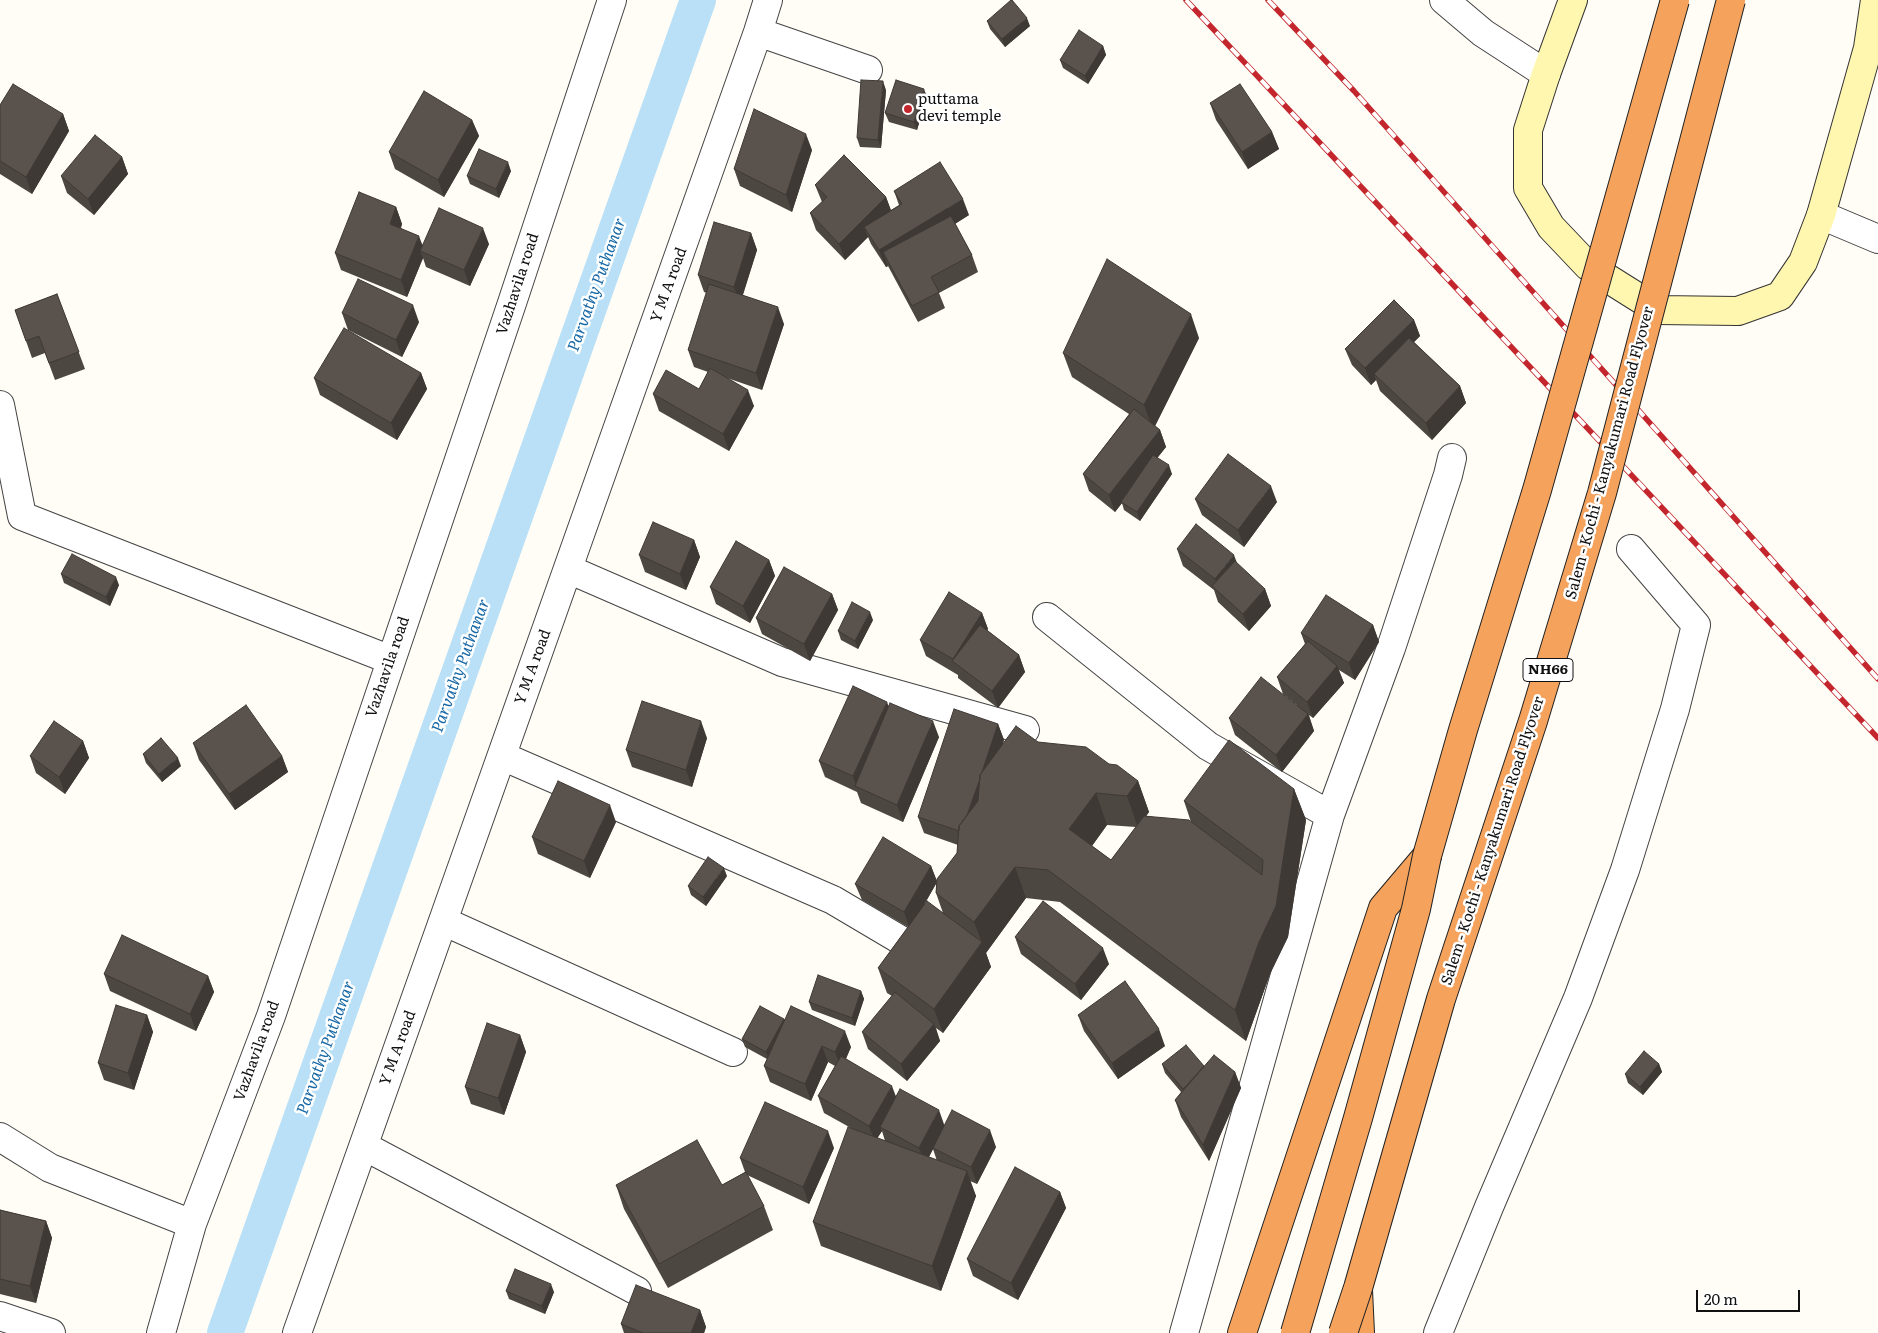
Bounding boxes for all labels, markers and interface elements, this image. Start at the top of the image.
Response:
place label: puttama devi temple [918,91,1001,126]
marker: puttama devi temple [902,103,914,115]
water label: Parvathy Puthanar [564,216,630,354]
street label: Vazhavila road [493,231,543,337]
street label: Y M A road [647,245,691,325]
street label: Salem - Kochi - Kanyakumari Road Flyover [1562,305,1658,601]
water label: Parvathy Puthanar [428,597,494,735]
street label: Vazhavila road [362,614,414,720]
street label: Y M A road [511,627,555,707]
road number: NH66 [1523,658,1573,682]
street label: Salem - Kochi - Kanyakumari Road Flyover [1438,694,1548,988]
water label: Parvathy Puthanar [293,979,359,1117]
street label: Vazhavila road [230,998,284,1104]
street label: Y M A road [376,1008,420,1088]
scale bar [1698,1280,1802,1312]
text: 20 m [1704,1287,1738,1310]

